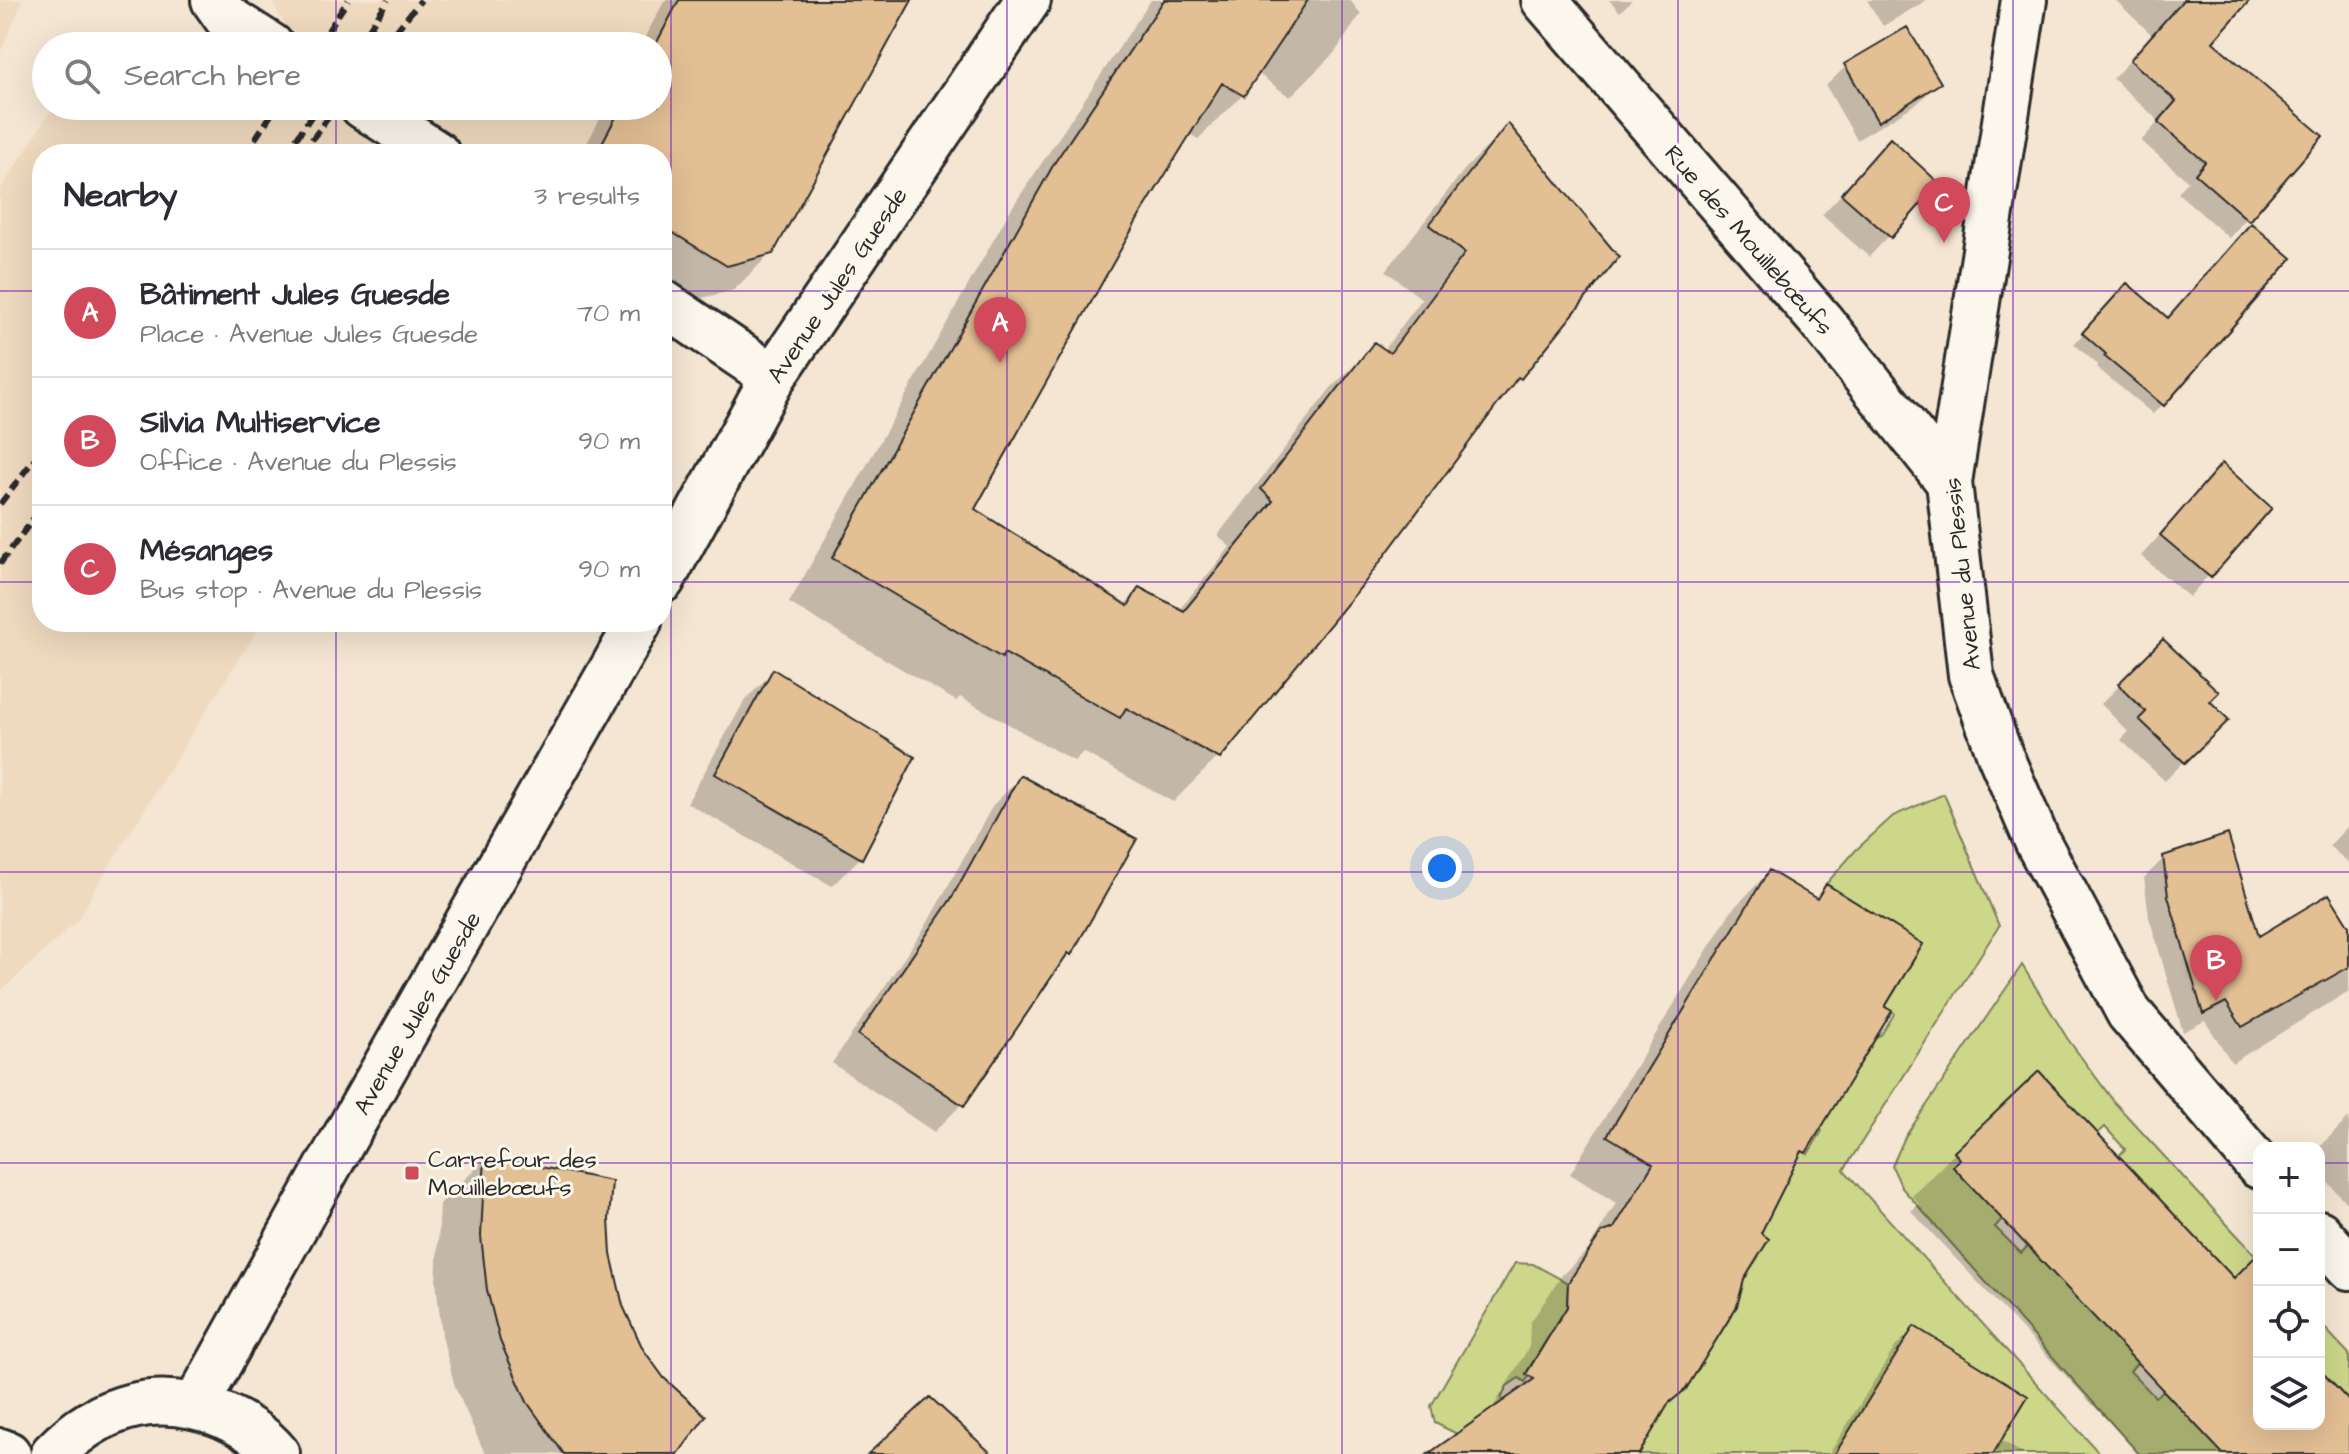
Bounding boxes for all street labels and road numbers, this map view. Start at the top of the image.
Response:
street label: Rue des Mouillebœufs [1656,138,1841,343]
street label: Avenue Jules Guesde [759,181,916,390]
street label: Avenue du Plessis [1936,476,1990,672]
street label: Avenue Jules Guesde [346,905,490,1122]

